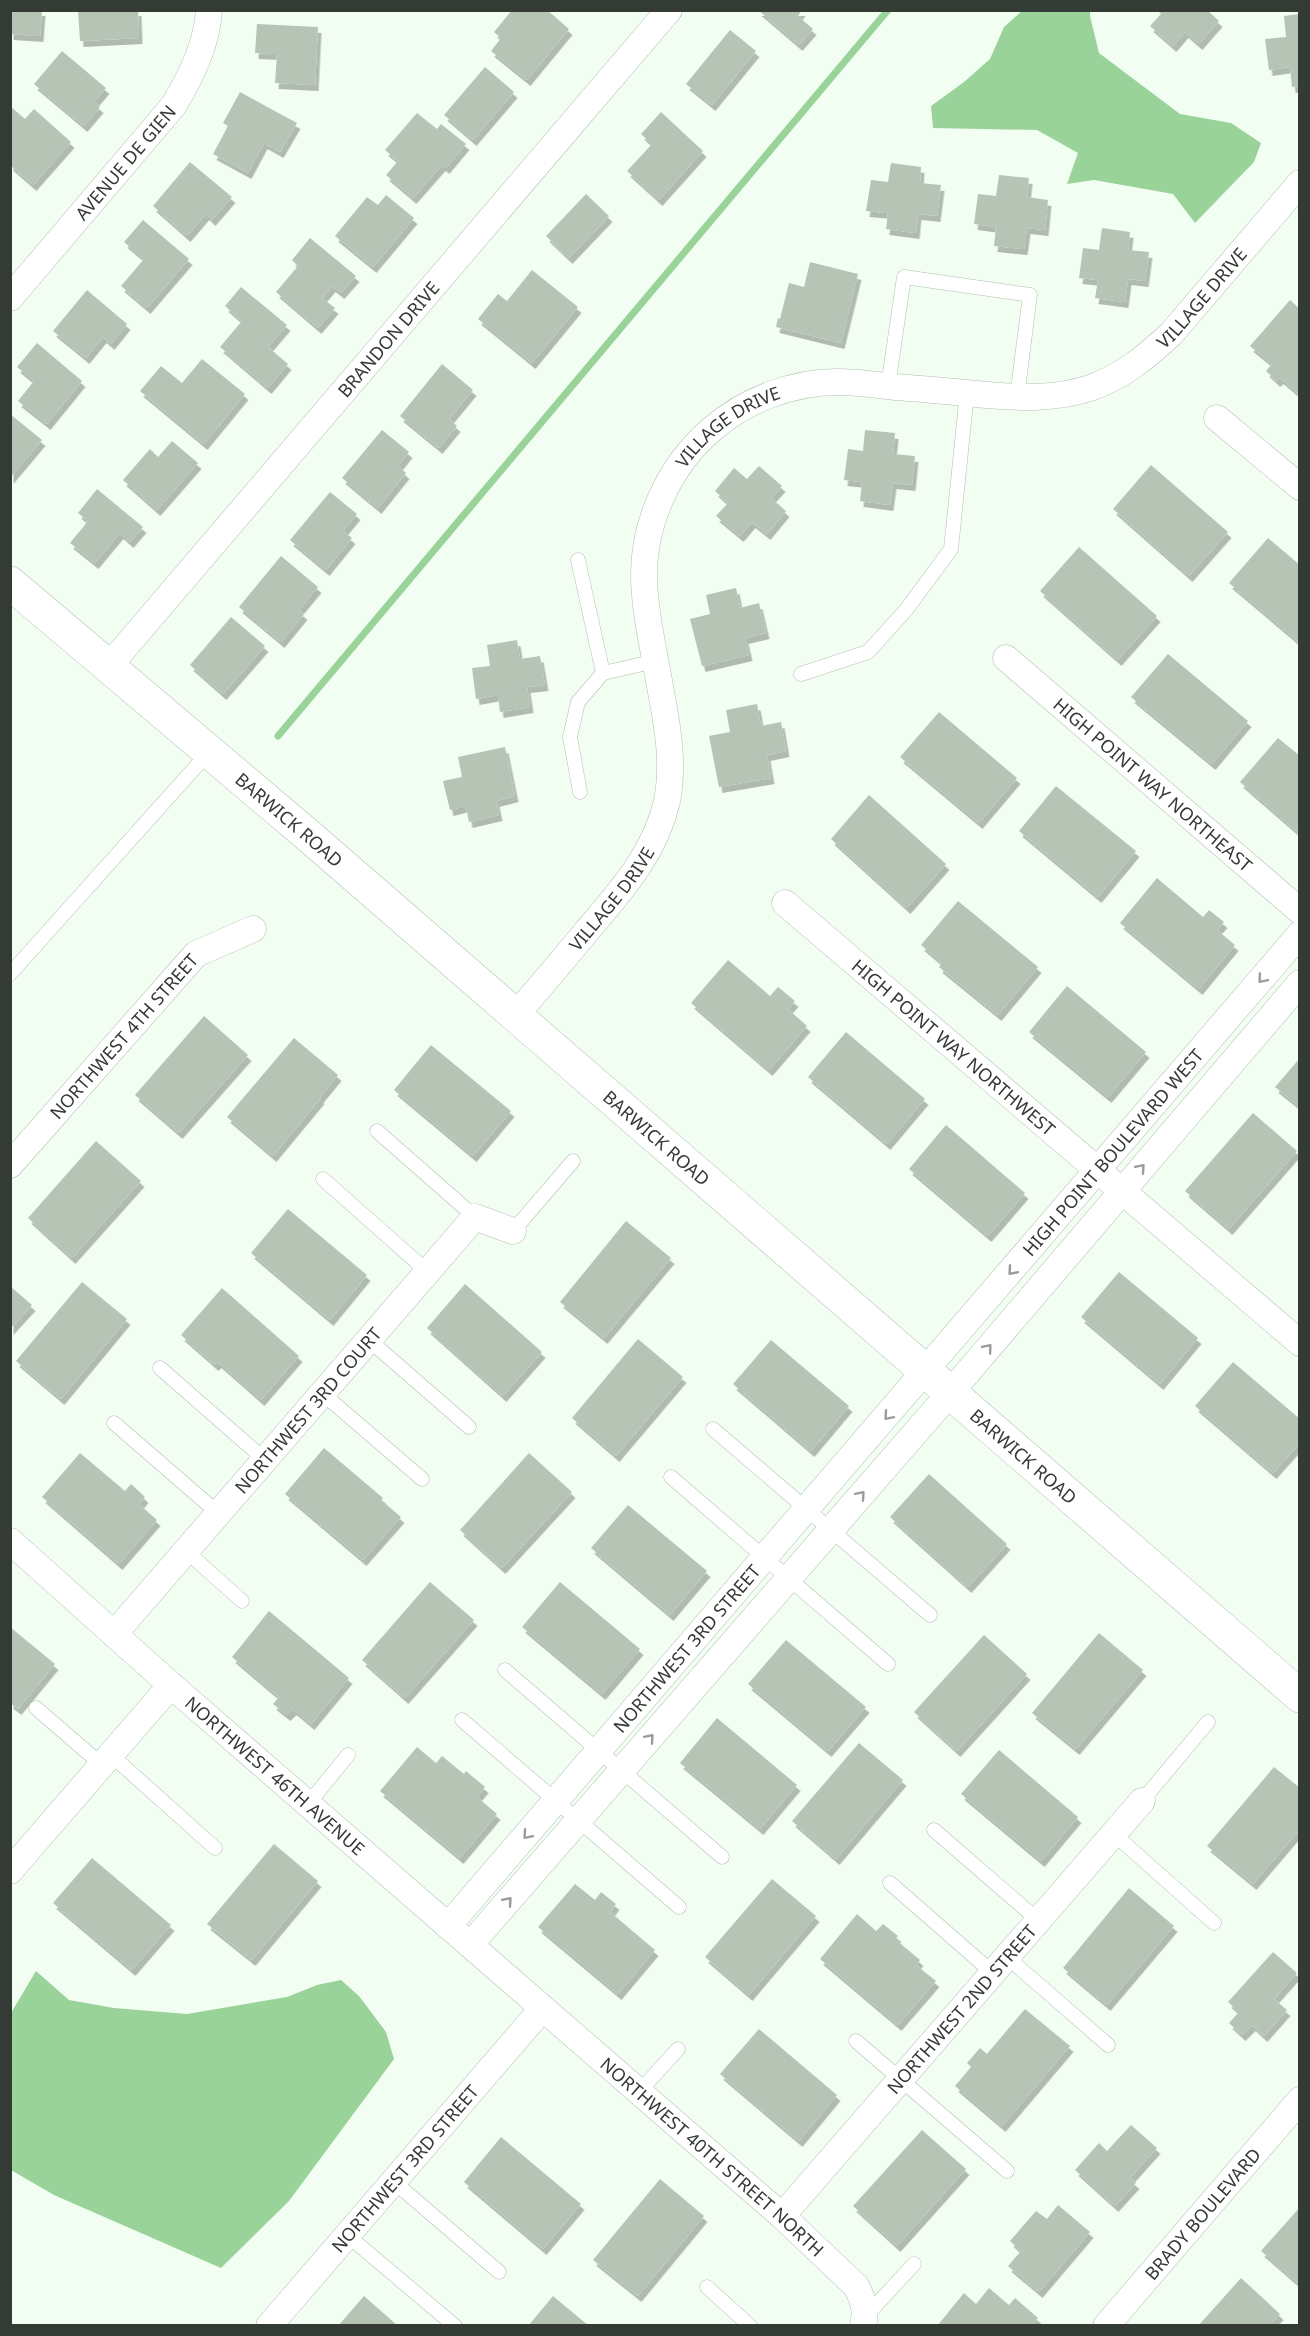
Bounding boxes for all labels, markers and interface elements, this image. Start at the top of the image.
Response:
street label: AVENUE DE GIEN [70,100,181,225]
street label: VILLAGE DRIVE [1151,242,1252,354]
street label: BRANDON DRIVE [332,276,444,402]
street label: VILLAGE DRIVE [670,380,783,472]
street label: HIGH POINT WAY NORTHEAST [1049,692,1258,877]
street label: BARWICK ROAD [230,767,348,872]
street label: VILLAGE DRIVE [563,842,659,956]
street label: NORTHWEST 4TH STREET [44,948,203,1124]
street label: HIGH POINT WAY NORTHWEST [847,954,1061,1141]
one-way arrow [1258,972,1269,983]
street label: HIGH POINT BOULEVARD WEST [1017,1044,1208,1261]
street label: BARWICK ROAD [598,1085,715,1191]
one-way arrow [1134,1164,1145,1175]
one-way arrow [1008,1264,1019,1275]
street label: NORTHWEST 3RD COURT [229,1322,386,1498]
one-way arrow [980,1344,991,1355]
street label: BARWICK ROAD [965,1403,1082,1509]
one-way arrow [884,1410,895,1420]
one-way arrow [853,1491,864,1502]
street label: NORTHWEST 3RD STREET [608,1559,765,1737]
street label: NORTHWEST 46TH AVENUE [180,1691,370,1860]
one-way arrow [643,1734,654,1745]
one-way arrow [523,1828,534,1839]
one-way arrow [501,1897,512,1908]
street label: NORTHWEST 2ND STREET [882,1919,1042,2099]
street label: NORTHWEST 40TH STREET NORTH [595,2052,829,2262]
street label: NORTHWEST 3RD STREET [326,2079,484,2257]
street label: BRADY BOULEVARD [1139,2143,1266,2285]

